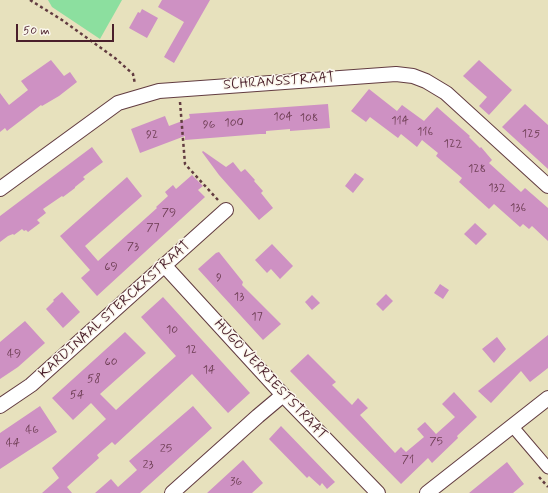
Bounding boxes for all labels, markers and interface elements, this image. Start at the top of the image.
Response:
scale bar [18,16,116,42]
text: 50 m [23,23,50,39]
street label: SCHRANSSTRAAT [223,70,335,94]
house number: 104 [273,110,293,124]
house number: 108 [300,111,318,125]
house number: 114 [391,114,409,128]
house number: 100 [224,116,244,130]
house number: 96 [203,118,215,132]
house number: 116 [417,125,433,139]
house number: 125 [522,127,540,141]
house number: 92 [146,128,158,142]
house number: 122 [444,137,462,151]
house number: 128 [468,162,486,176]
house number: 132 [488,181,506,195]
house number: 136 [510,201,526,215]
house number: 79 [162,206,176,220]
house number: 77 [146,221,160,235]
street label: KARDINAAL STERCKXSTRAAT [36,238,194,382]
house number: 73 [127,240,139,254]
house number: 69 [104,260,118,274]
house number: 9 [216,271,222,285]
house number: 13 [234,290,244,304]
house number: 17 [251,310,263,324]
street label: HUGO VERRIESTSTRAAT [210,316,330,444]
house number: 10 [166,323,178,337]
house number: 12 [185,343,197,357]
house number: 49 [7,347,21,361]
house number: 60 [104,355,118,369]
house number: 14 [203,363,215,377]
house number: 58 [87,372,101,386]
house number: 54 [70,388,84,402]
house number: 46 [25,423,39,437]
house number: 75 [429,435,443,449]
house number: 44 [6,436,20,450]
house number: 25 [160,442,172,456]
house number: 71 [402,453,414,467]
house number: 23 [143,458,153,472]
house number: 36 [230,475,242,489]

